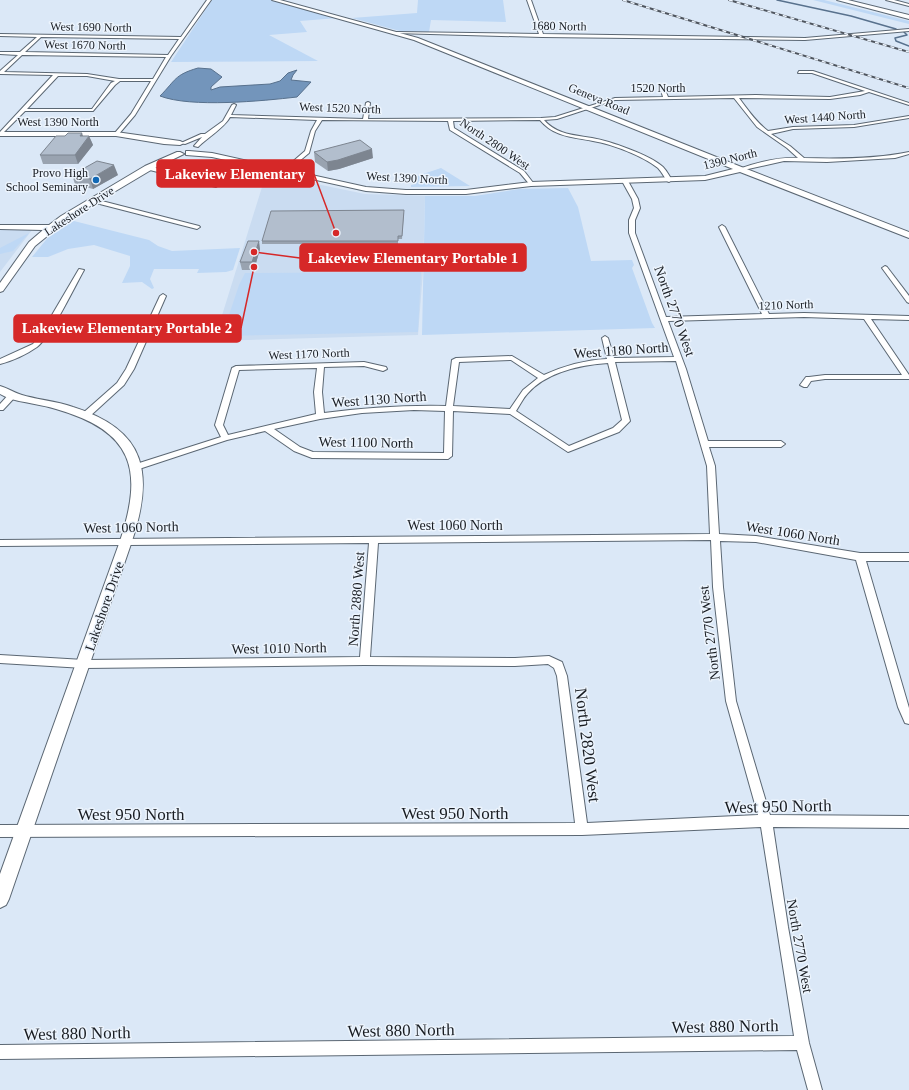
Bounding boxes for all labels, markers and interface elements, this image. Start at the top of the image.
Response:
street label: West 1690 North [50,19,132,35]
street label: 1680 North [531,19,587,33]
street label: West 1670 North [44,37,126,53]
street label: Geneva Road [566,80,632,118]
street label: 1520 North [631,81,686,95]
street label: West 1520 North [299,100,381,116]
street label: West 1440 North [784,107,866,127]
street label: West 1390 North [17,115,99,129]
street label: North 2800 West [457,115,533,173]
street label: 1390 North [702,146,758,172]
callout: Lakeview Elementary [157,160,314,187]
place label: Provo High School Seminary [6,166,88,194]
text: Lakeview Elementary [165,166,306,182]
street label: West 1390 North [366,169,448,187]
marker: Provo High School Seminary [91,175,101,185]
street label: Lakeshore Drive [42,183,116,239]
callout: Lakeview Elementary Portable 1 [300,244,526,271]
text: Lakeview Elementary Portable 1 [308,250,518,266]
street label: North 2770 West [651,264,698,358]
street label: 1210 North [758,297,814,313]
callout: Lakeview Elementary Portable 2 [14,315,241,342]
text: Lakeview Elementary Portable 2 [22,320,232,336]
street label: West 1180 North [573,340,669,361]
street label: West 1170 North [268,346,350,362]
street label: West 1130 North [331,389,427,410]
street label: West 1100 North [318,434,414,451]
street label: West 1060 North [407,518,503,533]
street label: West 1060 North [83,519,179,536]
street label: West 1060 North [745,519,841,548]
street label: North 2880 West [346,551,367,647]
street label: Lakeshore Drive [82,559,127,653]
street label: North 2770 West [696,585,723,681]
street label: West 1010 North [231,640,327,657]
street label: North 2820 West [571,687,604,804]
street label: West 950 North [724,796,832,817]
street label: West 950 North [401,804,509,823]
street label: West 950 North [77,805,185,824]
street label: North 2770 West [784,898,815,994]
street label: West 880 North [671,1016,779,1037]
street label: West 880 North [347,1020,455,1041]
street label: West 880 North [23,1023,131,1044]

